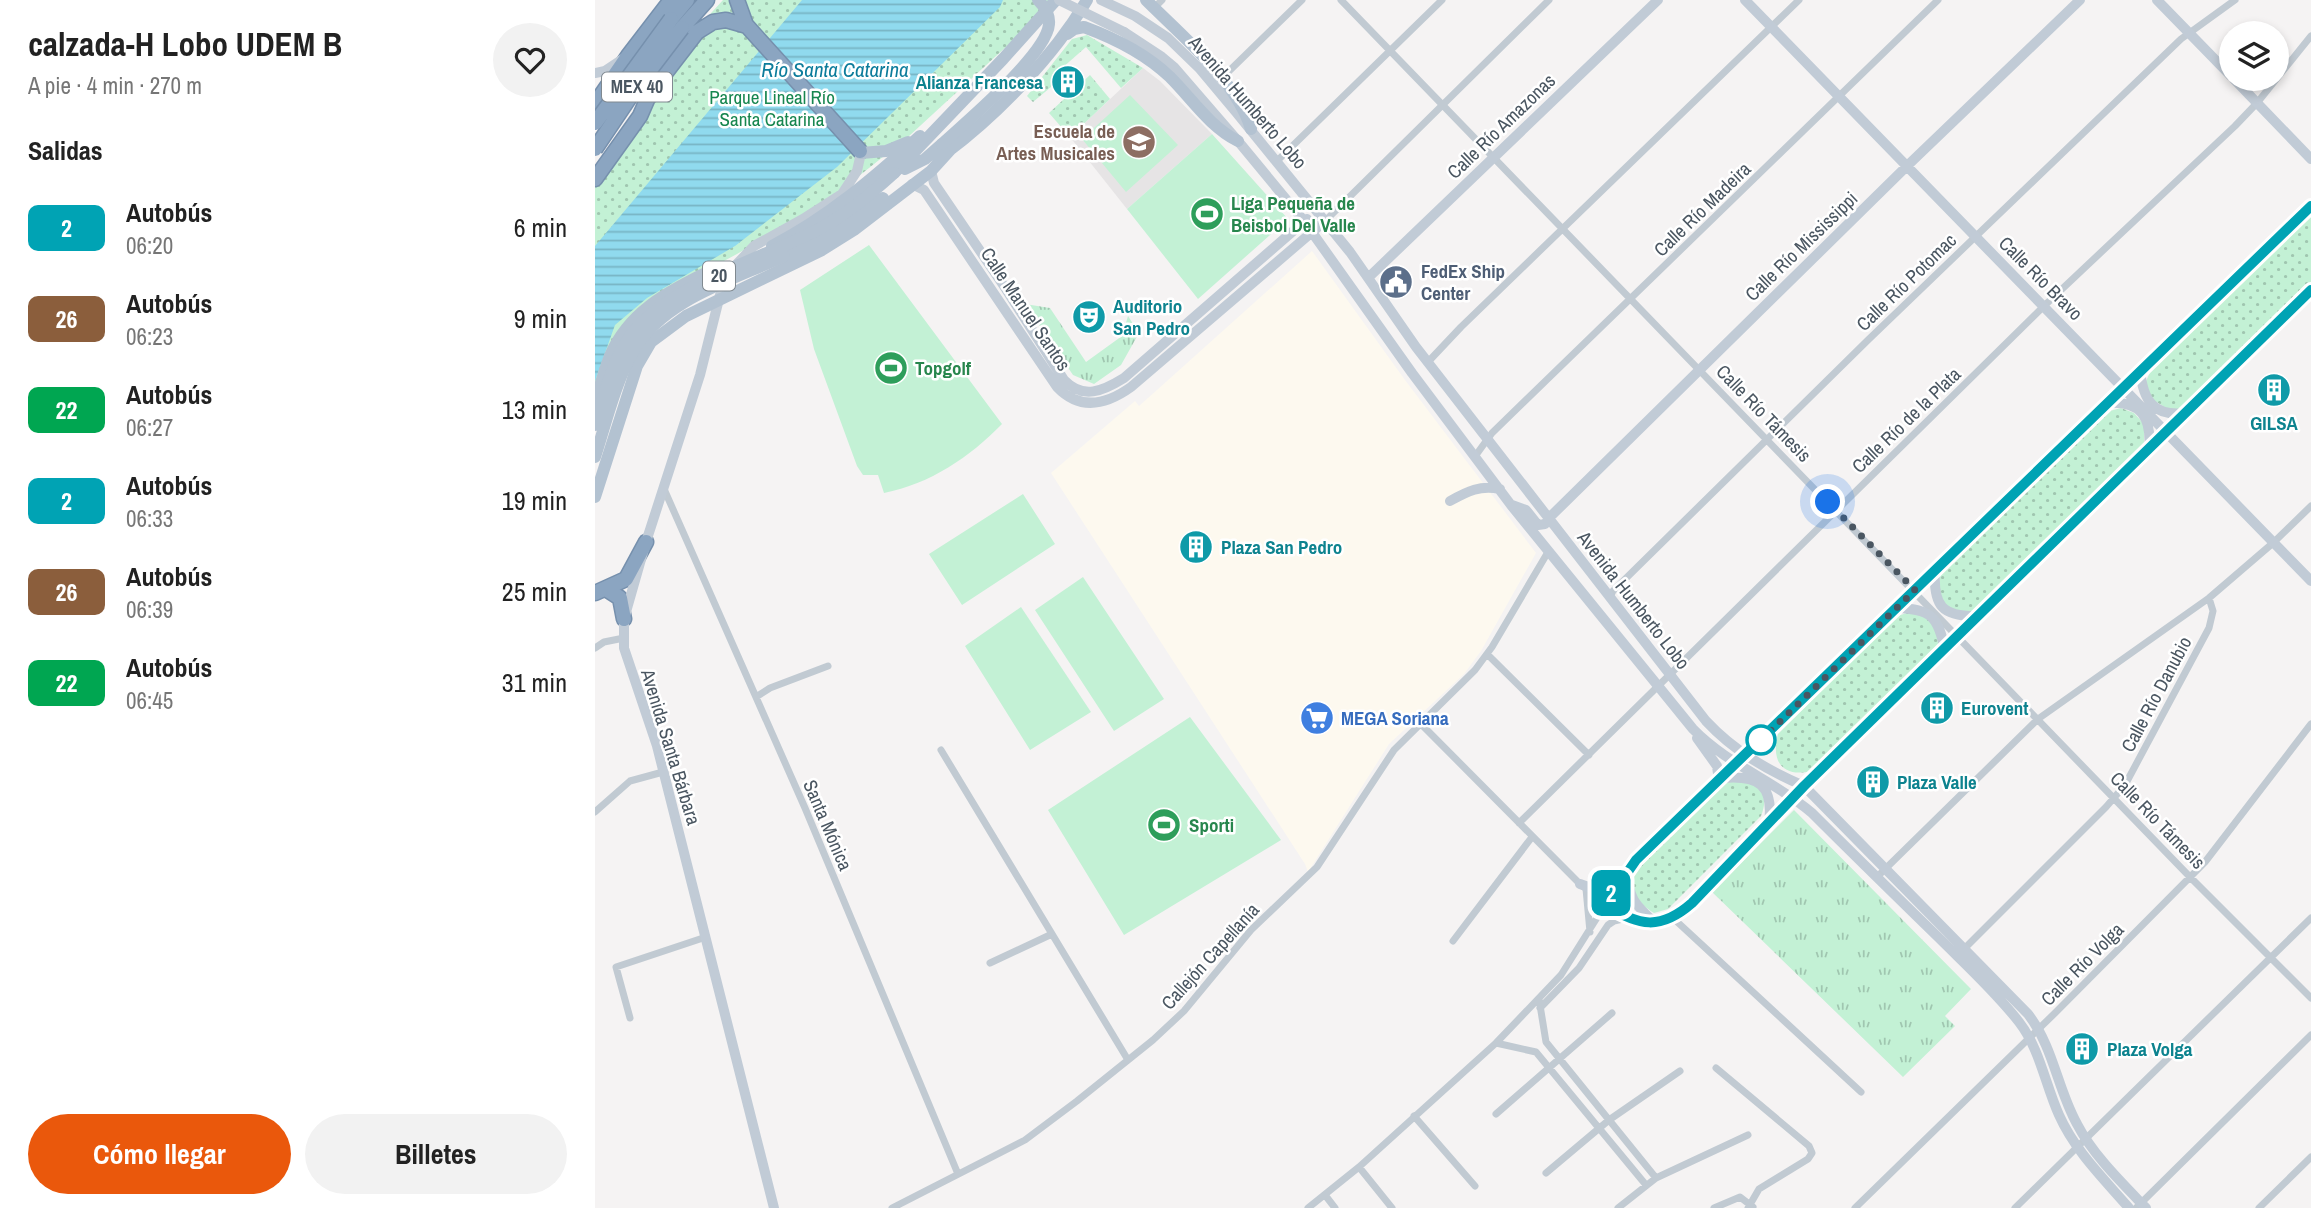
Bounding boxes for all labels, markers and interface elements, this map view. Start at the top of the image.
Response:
map controls [2219,21,2289,91]
button: layers [2219,21,2289,91]
text: calzada-H Lobo UDEM B [28,22,342,66]
button: heart [493,23,567,97]
street label: Avenida Humberto Lobo [1182,29,1313,174]
water label: Río Santa Catarina [761,55,909,84]
building icon: Alianza Francesa [1049,63,1087,101]
street label: Calle Río Amazonas [1441,67,1561,184]
place label: Alianza Francesa [916,69,1043,95]
text: A pie · 4 min · 270 m [28,70,202,101]
road number: MEX 40 [602,72,672,102]
park label: Parque Lineal Río Santa Catarina [709,84,835,132]
place label: Escuela de Artes Musicales [996,118,1115,166]
school or university icon: Escuela de Artes Musicales [1120,123,1158,161]
text: Salidas [28,133,103,168]
street label: Calle Río Madeira [1648,156,1756,262]
street label: Calle Río Mississippi [1739,186,1863,306]
place label: Liga Pequeña de Beisbol Del Valle [1231,190,1356,238]
text: Autobús [126,195,212,230]
sports icon: Liga Pequeña de Beisbol Del Valle [1188,195,1226,233]
text: 6 min [514,210,567,245]
text: 2 [61,212,72,244]
street label: Calle Río Potomac [1850,227,1962,336]
text: 06:20 [126,230,173,261]
street label: Calle Río Bravo [1993,230,2089,326]
street label: Calle Manuel Santos [975,242,1077,376]
place label: FedEx Ship Center [1421,258,1505,306]
road number: 20 [703,262,735,290]
public building icon: FedEx Ship Center [1377,263,1415,301]
text: Autobús [126,286,212,321]
place label: Auditorio San Pedro [1113,293,1190,341]
theatre icon: Auditorio San Pedro [1070,298,1108,336]
text: 9 min [514,301,567,336]
text: 26 [56,303,77,335]
text: 06:23 [126,321,173,352]
sports icon: Topgolf [872,349,910,387]
place label: Topgolf [915,355,972,381]
street label: Calle Río Támesis [1711,358,1817,468]
street label: Calle Río de la Plata [1846,361,1966,479]
building icon: GILSA [2255,371,2293,409]
text: Autobús [126,377,212,412]
text: 13 min [502,392,567,427]
text: 22 [56,394,77,426]
place label: GILSA [2250,410,2299,436]
text: 06:27 [126,412,173,443]
text: Autobús [126,468,212,503]
text: 19 min [502,483,567,518]
your location [1810,484,1845,519]
text: 2 [61,485,72,517]
text: 06:33 [126,503,173,534]
street label: Avenida Humberto Lobo [1571,525,1696,674]
building icon: Plaza San Pedro [1177,528,1215,566]
place label: Plaza San Pedro [1221,534,1342,560]
text: Autobús [126,559,212,594]
text: 25 min [502,574,567,609]
text: 26 [56,576,77,608]
text: 06:39 [126,594,173,625]
street label: Calle Río Danubio [2115,632,2197,756]
text: Autobús [126,650,212,685]
text: 31 min [502,665,567,700]
street label: Avenida Santa Bárbara [635,665,707,828]
text: 22 [56,667,77,699]
text: 06:45 [126,685,173,716]
building icon: Eurovent [1918,689,1956,727]
place label: Eurovent [1961,695,2029,721]
supermarket icon: MEGA Soriana [1298,699,1336,737]
place label: MEGA Soriana [1341,705,1449,731]
unlabelled marker [1746,725,1776,755]
building icon: Plaza Valle [1854,763,1892,801]
street label: Calle Río Támesis [2105,765,2211,875]
place label: Plaza Valle [1897,769,1977,795]
street label: Santa Mónica [797,776,859,875]
sports icon: Sporti [1145,806,1183,844]
place label: Sporti [1189,812,1234,838]
line badge: 2 [1588,870,1634,916]
text: 2 [1606,877,1616,909]
street label: Callejón Capellanía [1155,897,1265,1015]
street label: Calle Río Volga [2035,917,2129,1011]
building icon: Plaza Volga [2063,1030,2101,1068]
place label: Plaza Volga [2107,1036,2193,1062]
button: Cómo llegar [28,1114,291,1194]
button: Billetes [305,1114,567,1194]

